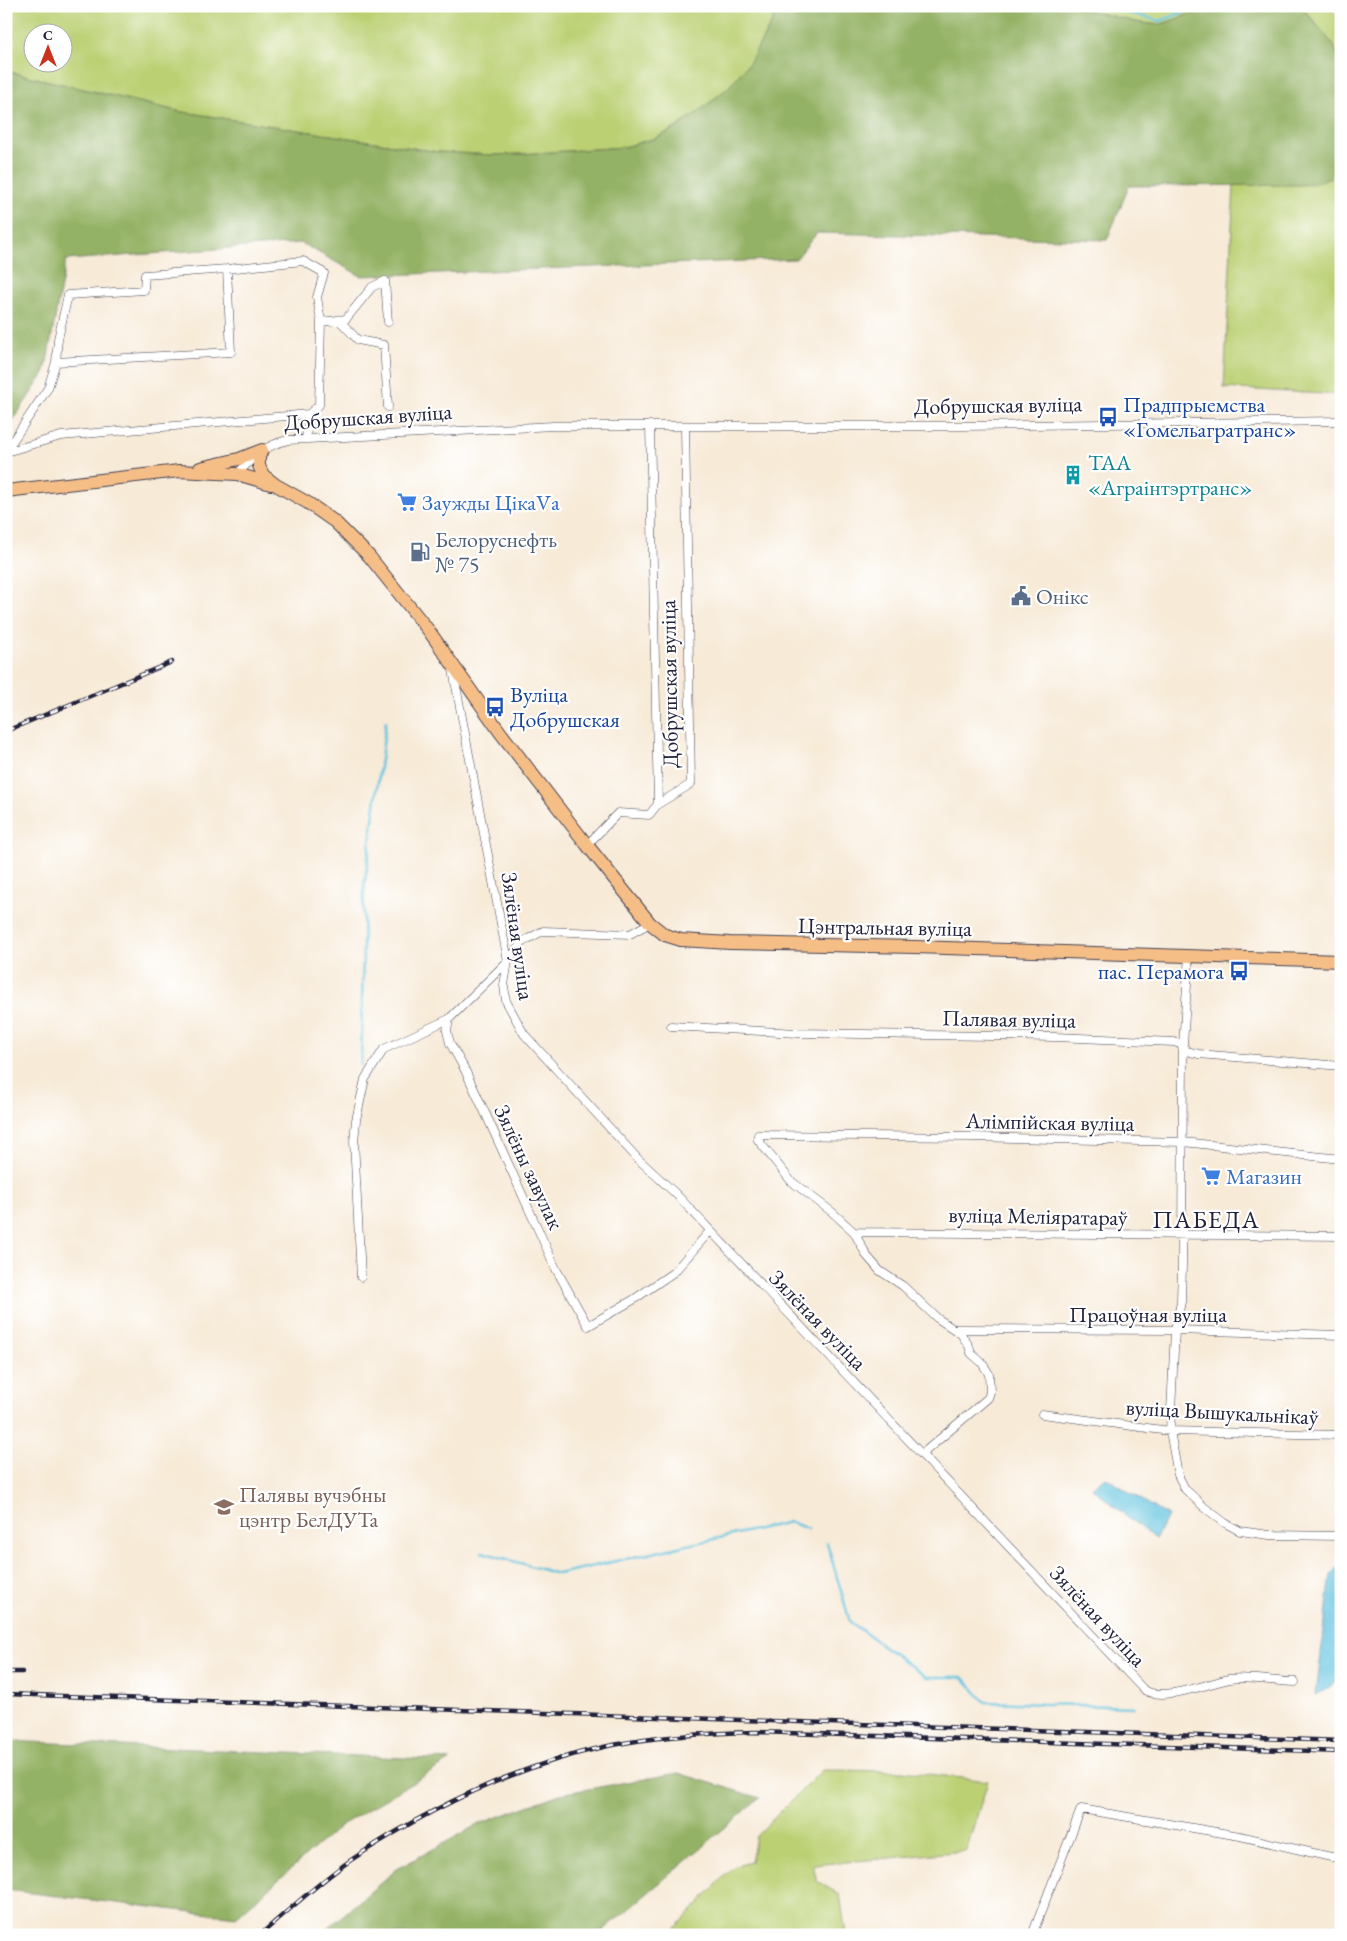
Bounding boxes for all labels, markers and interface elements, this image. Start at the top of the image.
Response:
north arrow [22,22,72,72]
text: С [43,26,53,44]
street label: Добрушская вуліца [914,389,1083,421]
place label: Прадпрыемства «Гомельагратранс» [1123,390,1296,444]
street label: Добрушская вуліца [283,397,453,437]
bus stop icon: Прадпрыемства «Гомельагратранс» [1097,406,1119,428]
place label: ТАА «Аграінтэртранс» [1088,448,1252,502]
building icon: ТАА «Аграінтэртранс» [1062,464,1084,486]
place label: Заужды ЦікаVа [422,488,560,517]
supermarket icon: Заужды ЦікаVа [396,491,418,513]
place label: Белоруснефть № 75 [435,525,557,579]
fuel station icon: Белоруснефть № 75 [409,541,431,563]
place label: Онікс [1036,582,1089,611]
public building icon: Онікс [1010,585,1032,607]
street label: Добрушская вуліца [653,599,685,768]
place label: Вуліца Добрушская [510,680,620,734]
bus stop icon: Вуліца Добрушская [484,696,506,718]
street label: Зялёная вуліца [495,870,541,1002]
street label: Цэнтральная вуліца [798,911,972,943]
place label: пас. Перамога [1098,957,1224,986]
bus stop icon: пас. Перамога [1228,960,1250,982]
street label: Палявая вуліца [942,1003,1076,1035]
street label: Зялёны завулак [487,1100,571,1235]
street label: Алімпійская вуліца [964,1106,1135,1138]
place label: Магазин [1226,1162,1302,1191]
supermarket icon: Магазин [1200,1165,1222,1187]
street label: вуліца Меліяратараў [948,1200,1128,1232]
district label: ПАБЕДА [1152,1203,1260,1235]
street label: Зялёная вуліца [763,1264,873,1377]
street label: Працоўная вуліца [1069,1300,1227,1329]
street label: вуліца Вышукальнікаў [1125,1392,1320,1432]
place label: Палявы вучэбны цэнтр БелДУТа [239,1480,386,1534]
school or university icon: Палявы вучэбны цэнтр БелДУТа [213,1496,235,1518]
street label: Зялёная вуліца [1043,1559,1153,1673]

